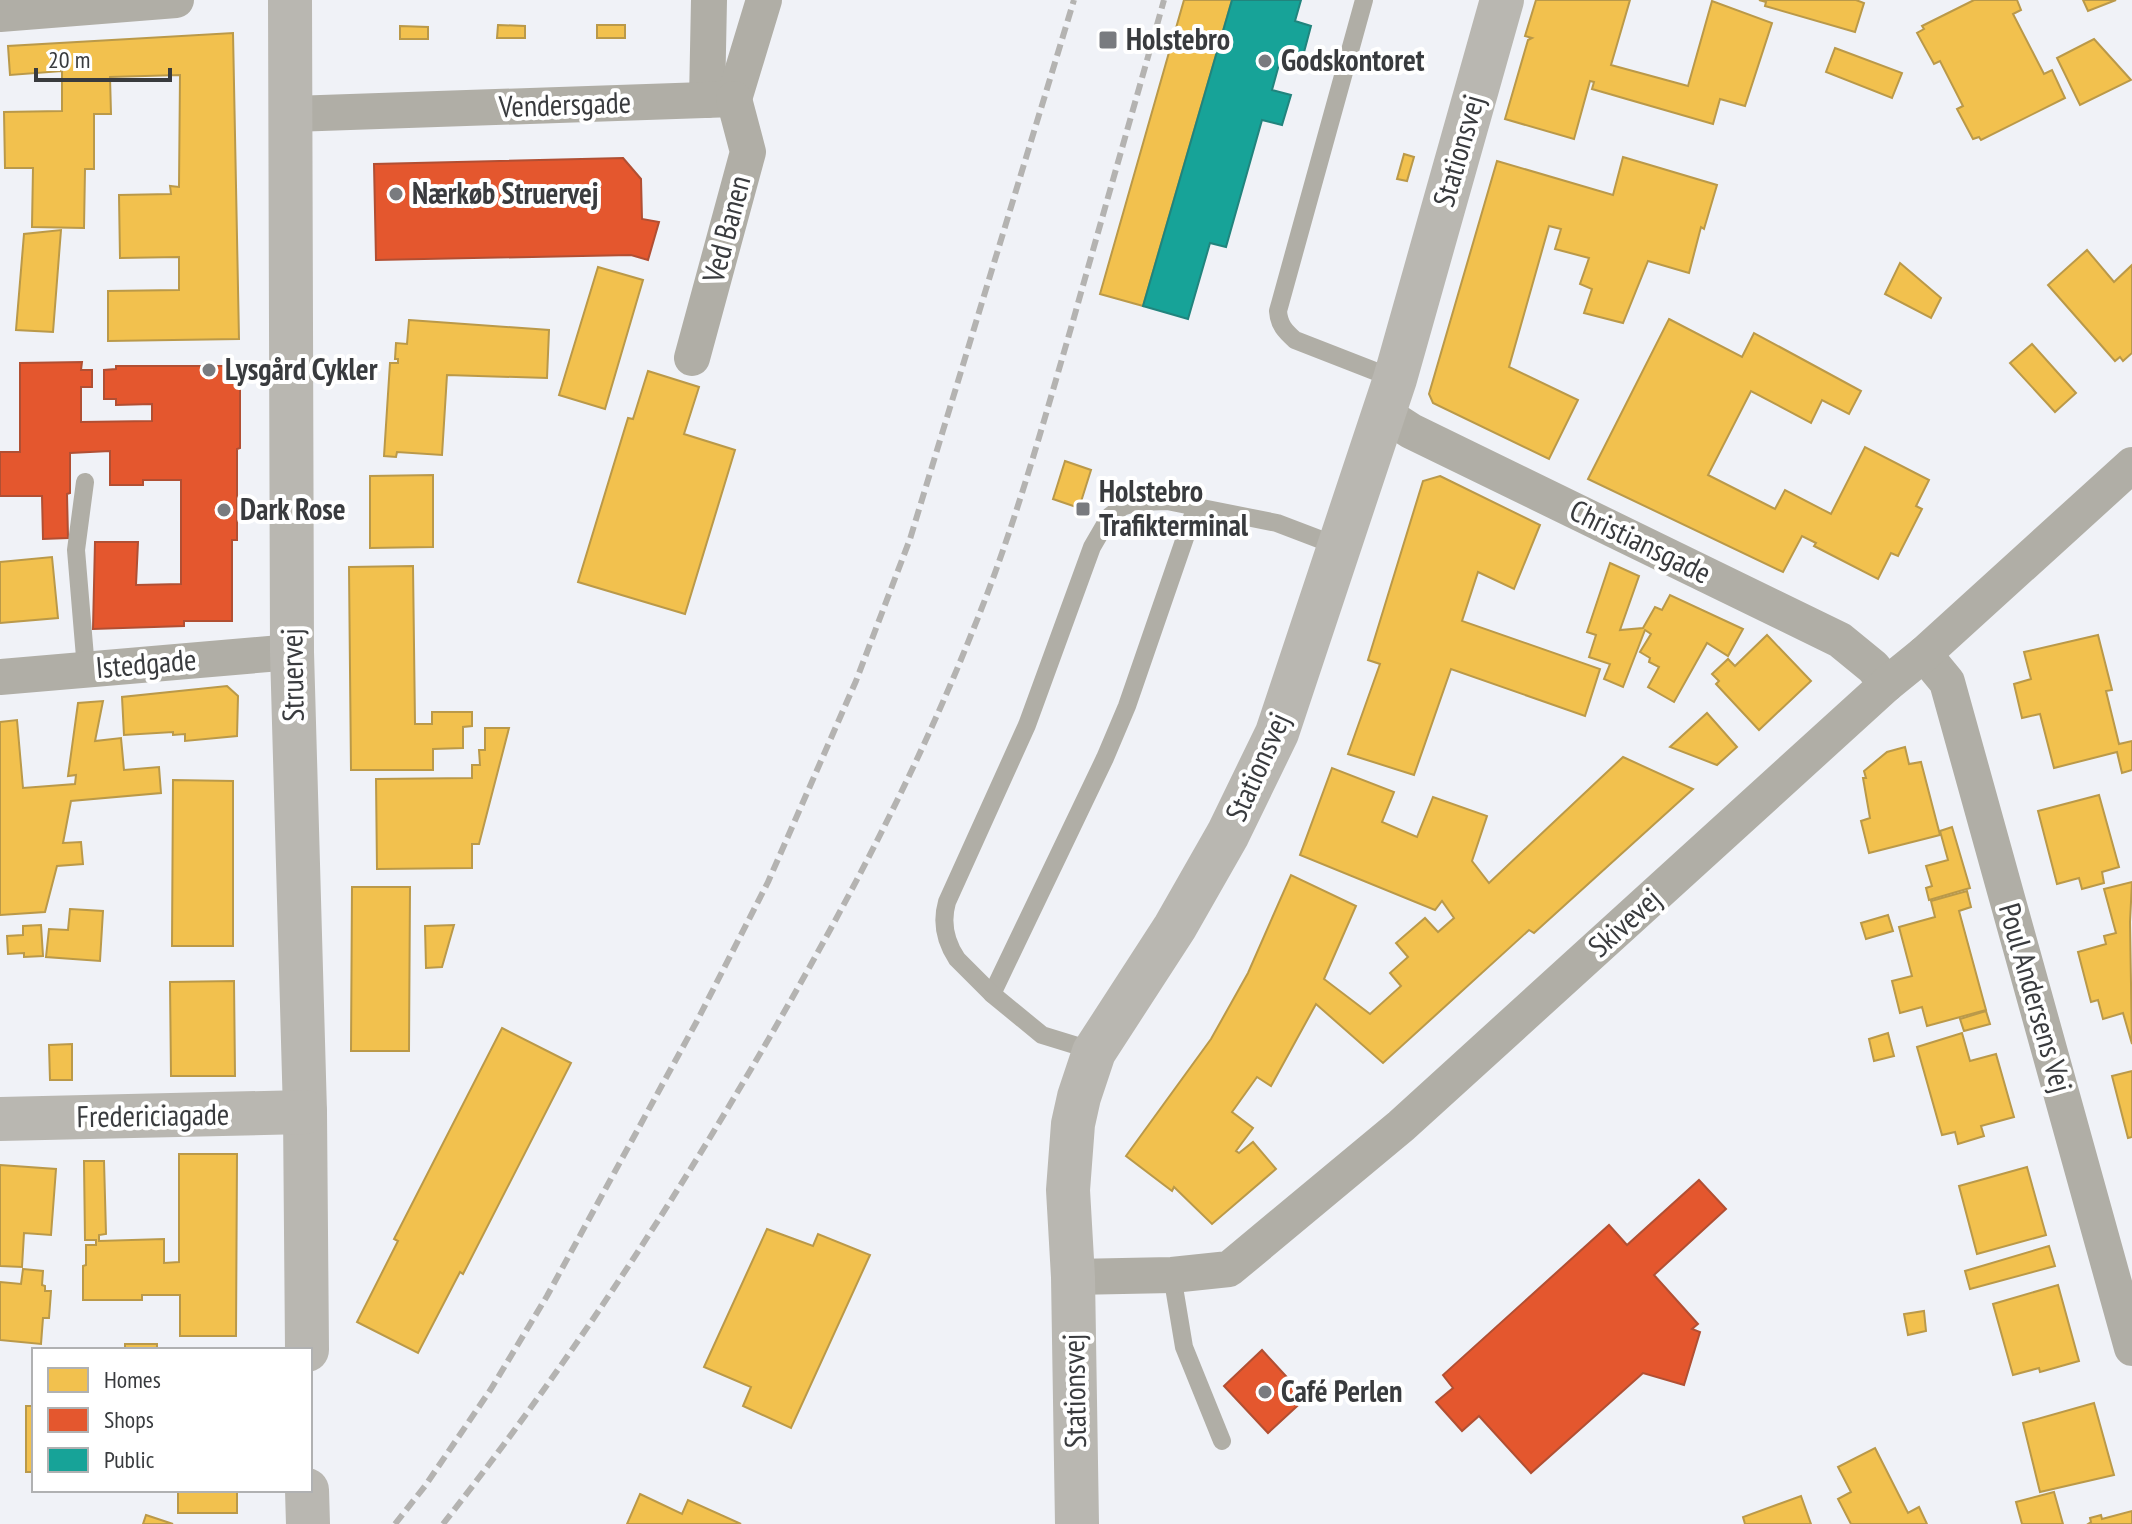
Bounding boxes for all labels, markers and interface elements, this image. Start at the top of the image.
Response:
place label: Holstebro [1126,19,1230,58]
marker: Holstebro [1097,29,1119,51]
scale bar [36,32,170,82]
place label: Godskontoret [1281,40,1425,79]
text: 20 m [48,44,90,75]
marker: Godskontoret [1256,52,1274,70]
street label: Vendersgade [497,82,632,125]
street label: Stationsvej [1423,90,1492,211]
street label: Ved Banen [692,171,758,287]
place label: Nærkøb Struervej [412,173,599,212]
marker: Nærkøb Struervej [387,185,405,203]
place label: Lysgård Cykler [225,349,378,388]
marker: Lysgård Cykler [200,361,218,379]
place label: Holstebro Trafikterminal [1099,471,1249,544]
place label: Dark Rose [240,489,346,528]
street label: Christiansgade [1564,490,1718,592]
marker: Holstebro Trafikterminal [1074,500,1092,518]
marker: Dark Rose [215,501,233,519]
street label: Struervej [271,628,312,722]
street label: Istedgade [94,639,198,686]
street label: Stationsvej [1216,706,1298,827]
street label: Skivevej [1579,879,1669,965]
street label: Poul Andersens Vej [1991,899,2082,1097]
street label: Fredericiagade [76,1094,230,1135]
street label: Stationsvej [1053,1333,1094,1449]
legend [32,1348,312,1492]
text: Homes [104,1364,161,1395]
place label: Café Perlen [1281,1371,1403,1410]
marker: Café Perlen [1256,1383,1274,1401]
text: Shops [104,1404,154,1435]
text: Public [104,1444,155,1475]

